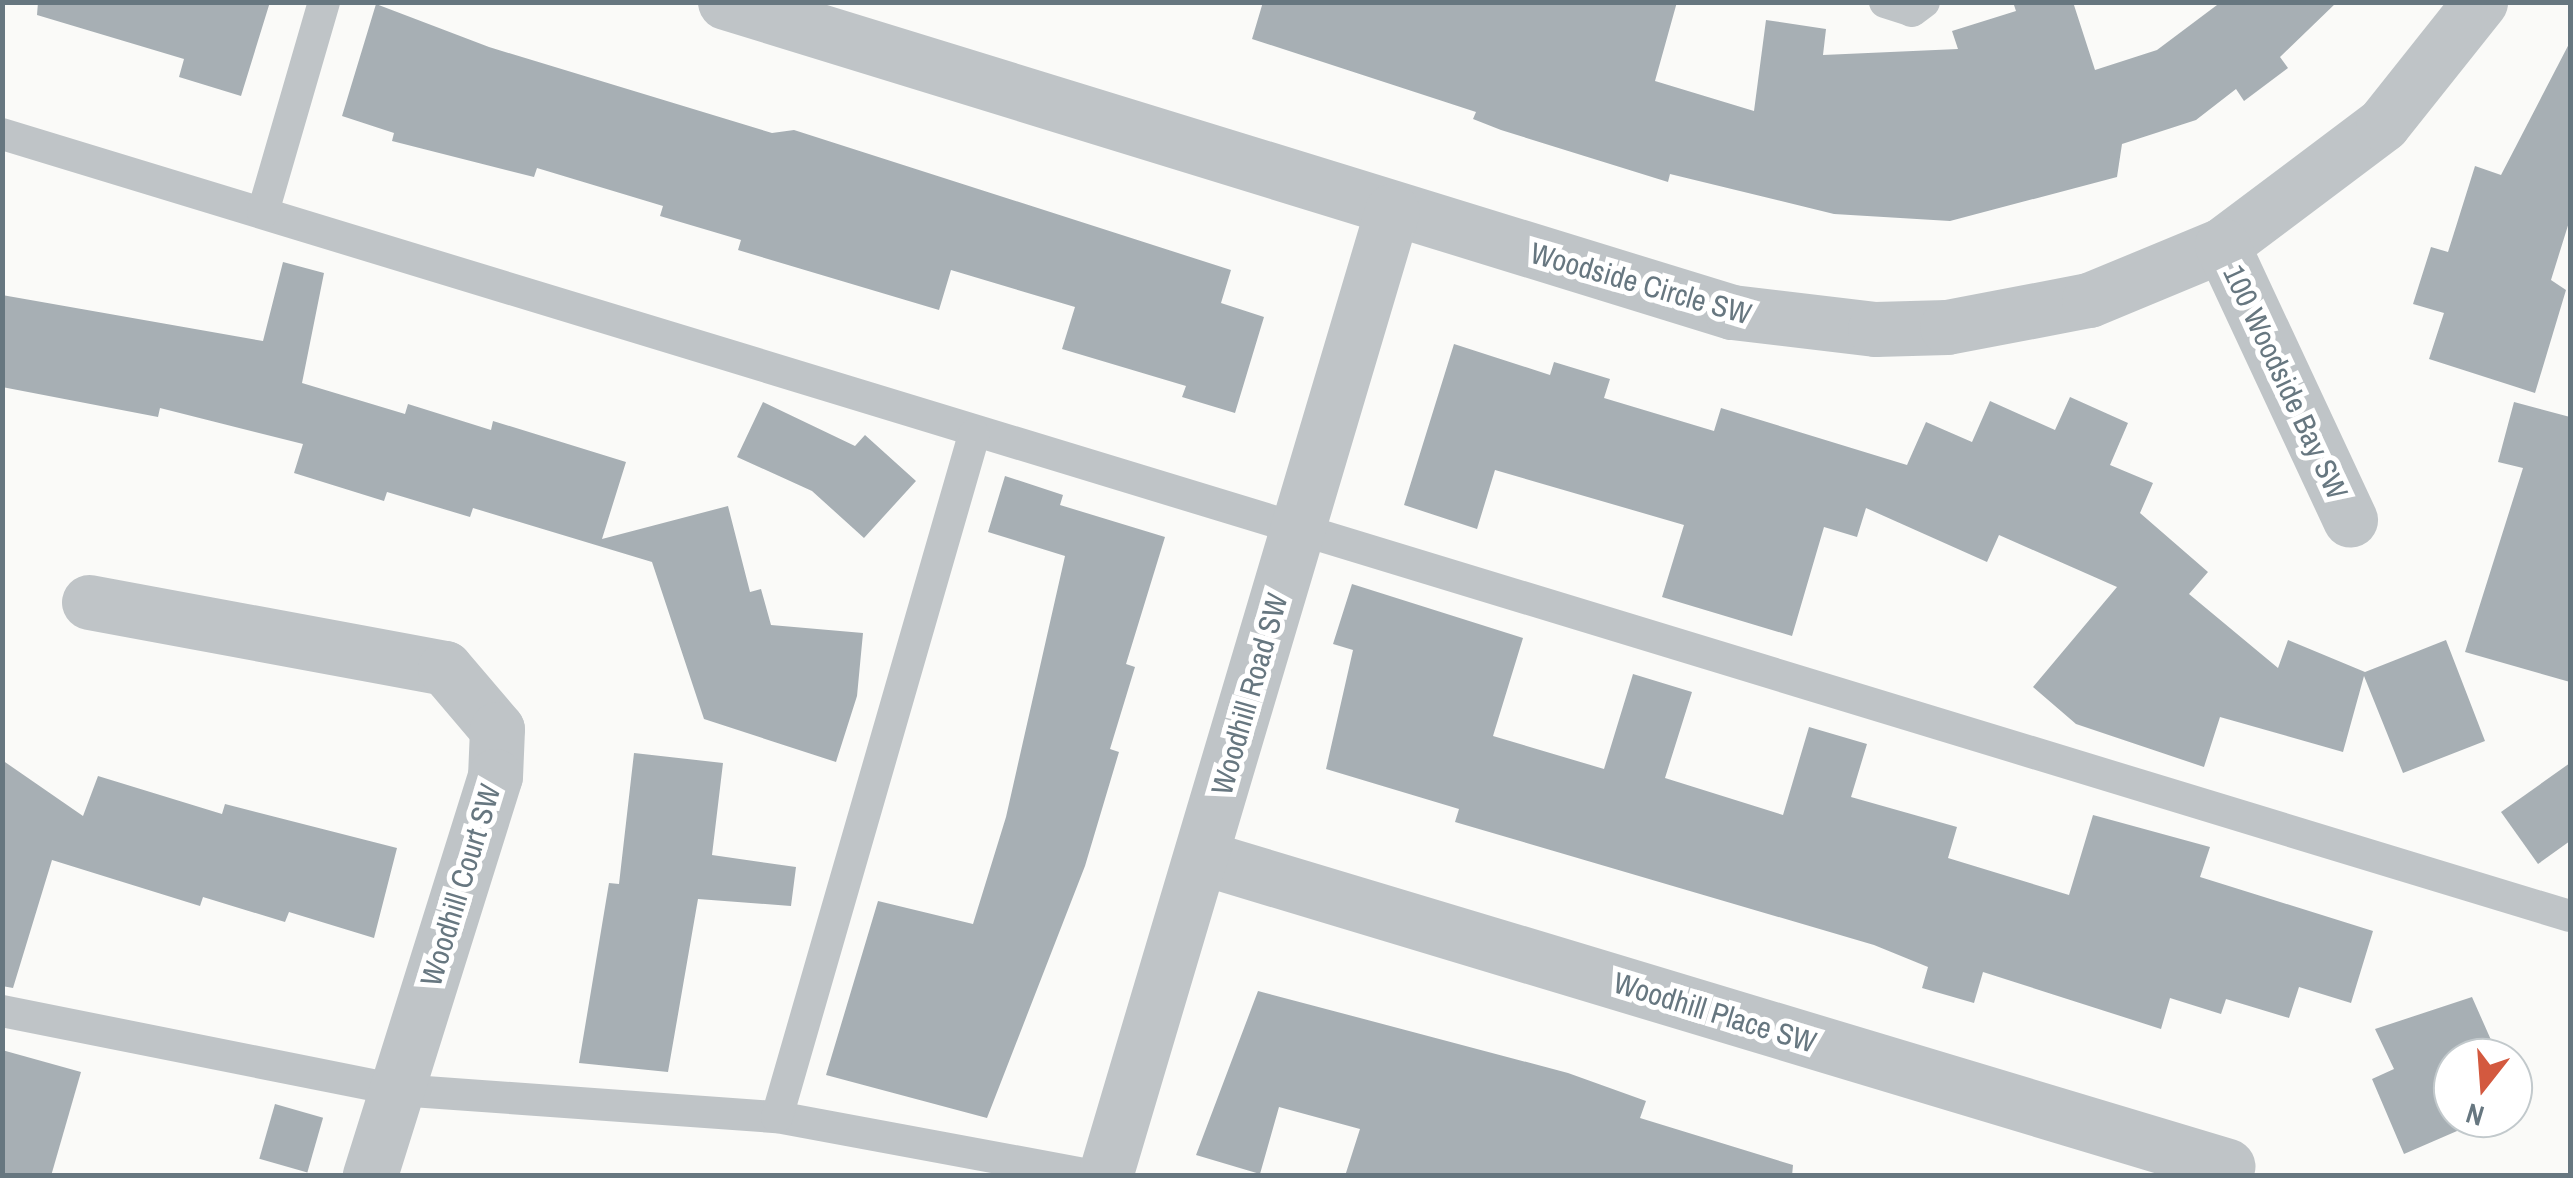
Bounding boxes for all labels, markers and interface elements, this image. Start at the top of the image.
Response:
street label: Woodside Circle SW [1527,234,1755,332]
street label: 100 Woodside Bay SW [2216,259,2356,505]
street label: Woodhill Road SW [1203,589,1295,799]
street label: Woodhill Court SW [412,780,508,990]
street label: Woodhill Place SW [1609,964,1821,1060]
north arrow [2433,1038,2533,1138]
text: N [2461,1094,2488,1135]

